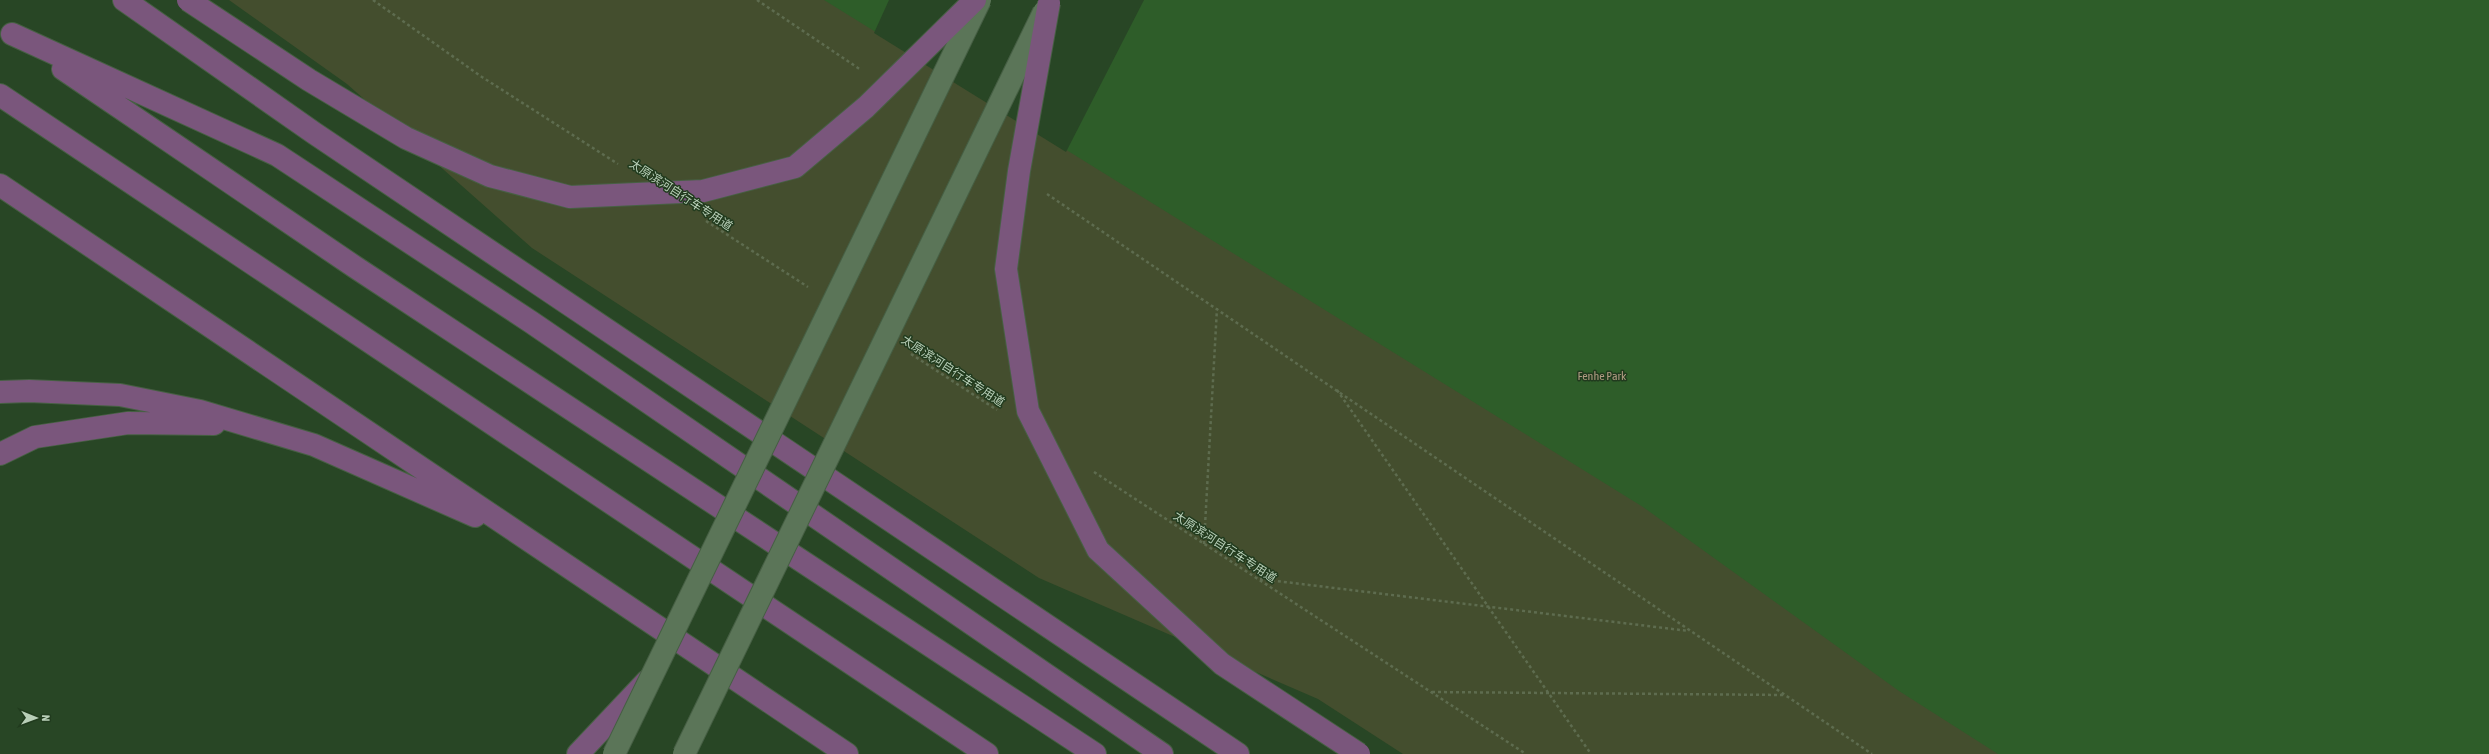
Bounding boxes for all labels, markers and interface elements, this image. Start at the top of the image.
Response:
street label: 太原滨河自行车专用道 [627,156,735,234]
street label: 太原滨河自行车专用道 [899,332,1007,410]
park label: Fenhe Park [1578,369,1627,383]
street label: 太原滨河自行车专用道 [1171,508,1279,586]
north arrow [16,698,56,738]
text: N [40,715,52,722]

